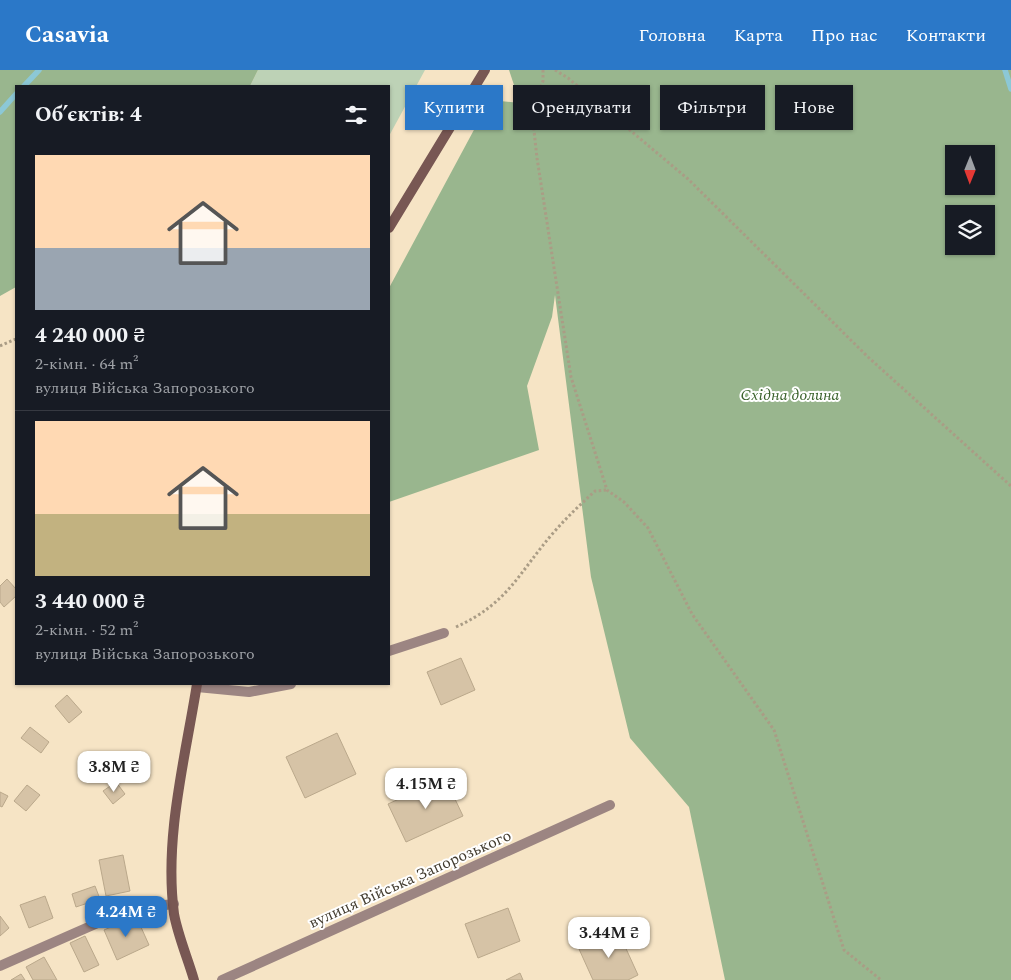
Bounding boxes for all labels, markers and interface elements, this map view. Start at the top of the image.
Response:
text: Casavia [25,17,109,53]
text: Головна [639,22,706,49]
text: Карта [734,22,783,49]
text: Про нас [811,22,878,49]
text: Контакти [906,22,986,49]
chip: Купити [405,85,503,130]
chip: Орендувати [513,85,650,130]
chip: Фільтри [660,85,765,130]
chip: Нове [775,85,853,130]
text: Об’єктів: 4 [35,99,142,131]
icon: filters [342,101,370,129]
north arrow [945,145,995,195]
map controls [945,145,995,255]
icon: home [158,188,248,278]
button: layers [945,205,995,255]
text: 4 240 000 ₴ [35,320,145,352]
text: 2-кімн. · 64 m² [35,352,138,376]
text: вулиця Війська Запорозького [35,376,255,400]
park label: Східна долина [741,383,839,407]
icon: home [158,453,248,543]
text: 3 440 000 ₴ [35,586,145,618]
text: 2-кімн. · 52 m² [35,618,138,642]
text: вулиця Війська Запорозького [35,642,255,666]
pin: 3.8M ₴ [73,750,155,793]
text: 3.8M ₴ [88,755,140,779]
pin: 4.15M ₴ [380,768,472,810]
text: 4.15M ₴ [396,772,456,796]
street label: вулиця Війська Запорозького [305,823,515,935]
pin: 4.24M ₴ [80,896,172,938]
text: 4.24M ₴ [96,900,156,924]
pin: 3.44M ₴ [563,916,655,959]
text: 3.44M ₴ [579,921,639,945]

